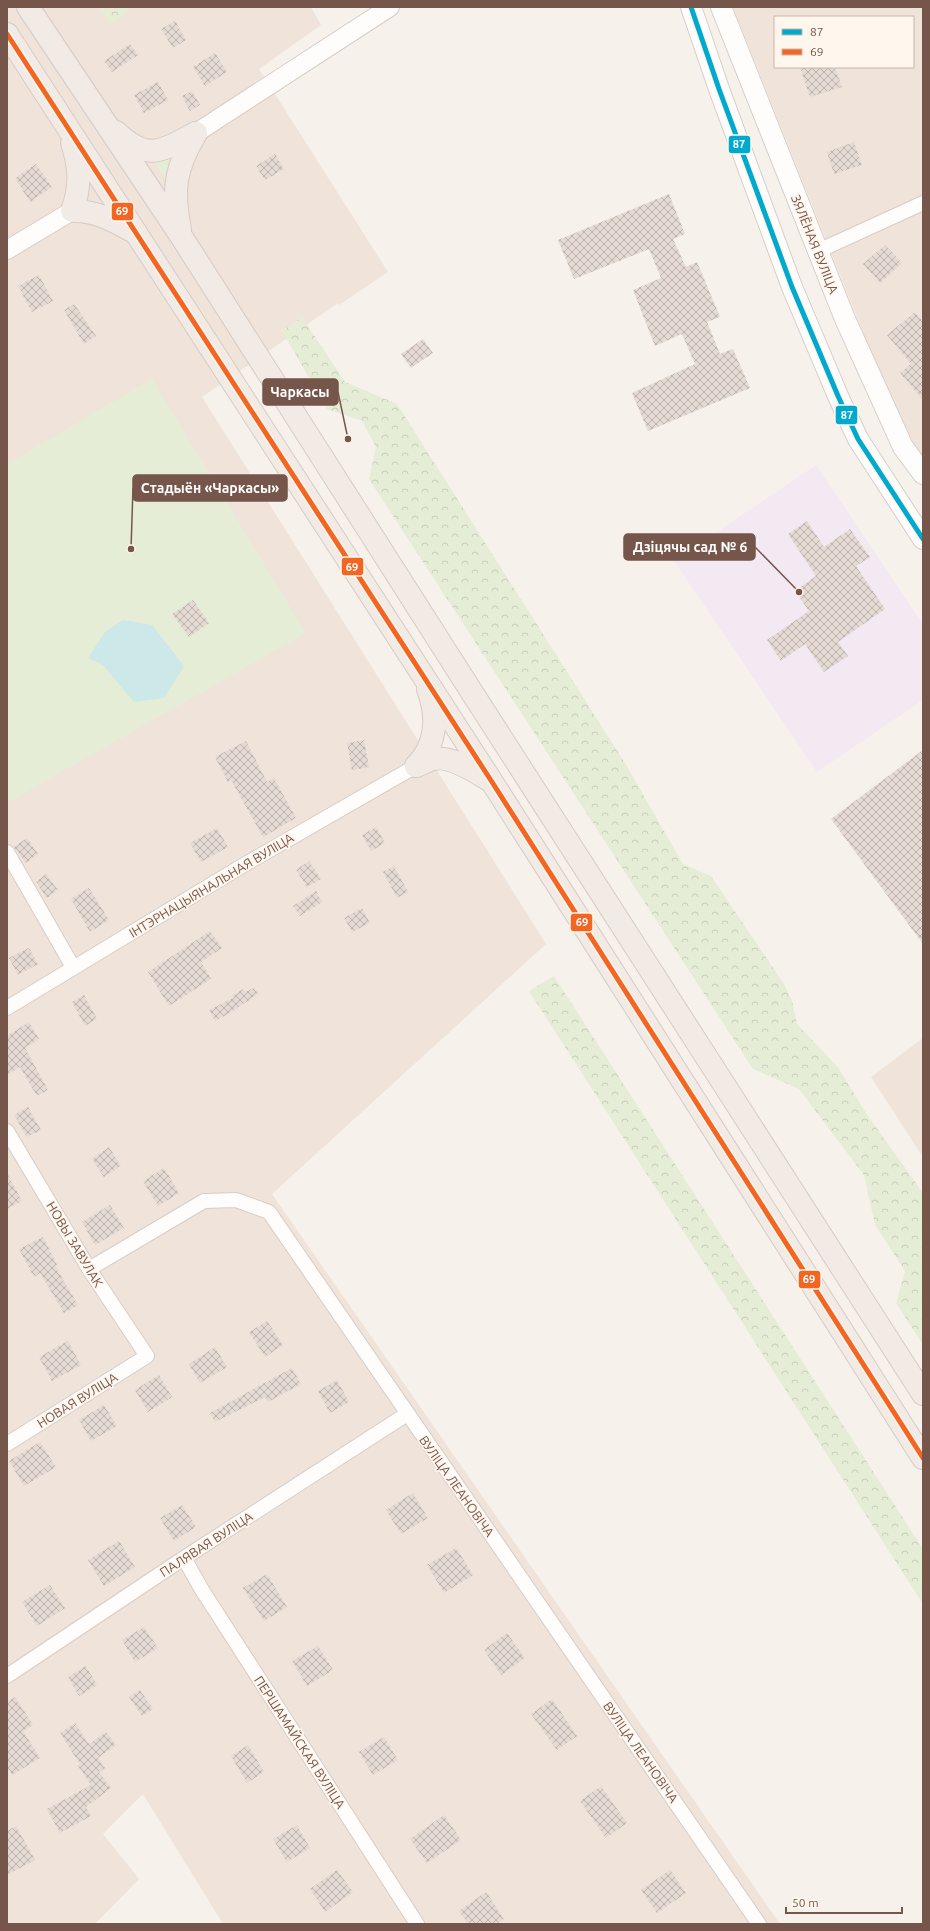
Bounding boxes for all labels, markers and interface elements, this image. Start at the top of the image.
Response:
legend [774,16,914,68]
text: 87 [810,25,824,38]
text: 69 [810,45,824,58]
line badge: 87 [728,135,751,154]
text: 87 [733,138,745,150]
street label: ЗЯЛЁНАЯ ВУЛІЦА [789,192,842,296]
line badge: 69 [111,202,134,221]
text: 69 [116,205,128,217]
callout: Чаркасы [263,379,338,405]
text: Чаркасы [271,384,329,400]
line badge: 87 [835,405,858,425]
text: 87 [841,409,853,421]
callout: Стадыён «Чаркасы» [133,475,287,501]
text: Стадыён «Чаркасы» [141,480,279,496]
callout: Дзіцячы сад № 6 [624,534,755,560]
text: Дзіцячы сад № 6 [633,539,747,555]
line badge: 69 [341,557,364,576]
text: 69 [346,561,358,573]
street label: ІНТЭРНАЦЫЯНАЛЬНАЯ ВУЛІЦА [126,830,296,940]
line badge: 69 [570,913,593,932]
text: 69 [576,916,588,928]
street label: НОВЫ ЗАВУЛАК [44,1199,106,1289]
line badge: 69 [798,1270,821,1289]
text: 69 [803,1273,815,1285]
street label: НОВАЯ ВУЛІЦА [34,1369,120,1430]
street label: ВУЛІЦА ЛЕАНОВІЧА [417,1433,497,1540]
street label: ПАЛЯВАЯ ВУЛІЦА [157,1509,255,1579]
street label: ПЕРШАМАЙСКАЯ ВУЛІЦА [252,1673,348,1811]
street label: ВУЛІЦА ЛЕАНОВІЧА [601,1699,681,1806]
scale bar [786,1889,902,1915]
text: 50 m [792,1896,819,1909]

